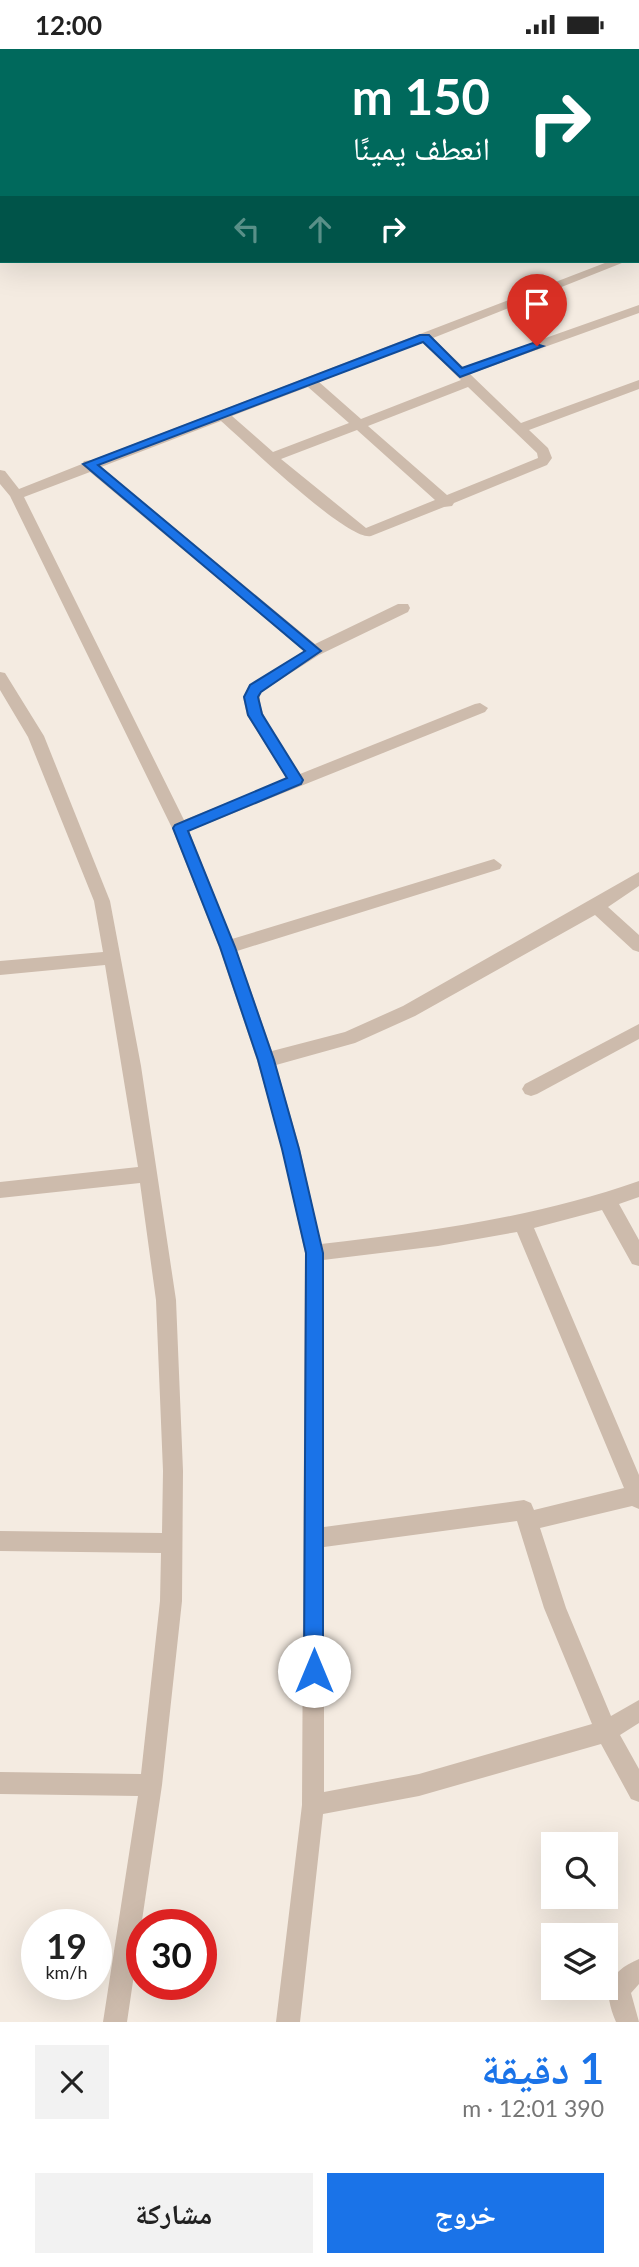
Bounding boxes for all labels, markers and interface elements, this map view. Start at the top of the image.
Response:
text: 12:00 [35,9,102,41]
text: 150 m [352,67,490,125]
icon: right [514,77,605,168]
text: انعطف يمينًا [353,128,490,167]
icon: left [228,210,266,248]
icon: ahead [301,210,339,248]
icon: right [374,210,412,248]
pin [507,274,567,346]
icon: arrive [518,285,556,323]
position arrow [277,1634,351,1708]
map controls [541,1832,618,2000]
button: search [541,1832,618,1909]
speed limit sign: 30 [126,1909,217,2000]
button: layers [541,1923,618,2000]
text: 19 [46,1924,87,1966]
text: km/h [45,1961,88,1983]
text: 1 دقيقة [481,2043,604,2093]
button: close [35,2045,109,2119]
text: 390 m · 12:01 [462,2094,604,2122]
button: مشاركة [35,2173,313,2253]
button: خروج [327,2173,604,2253]

